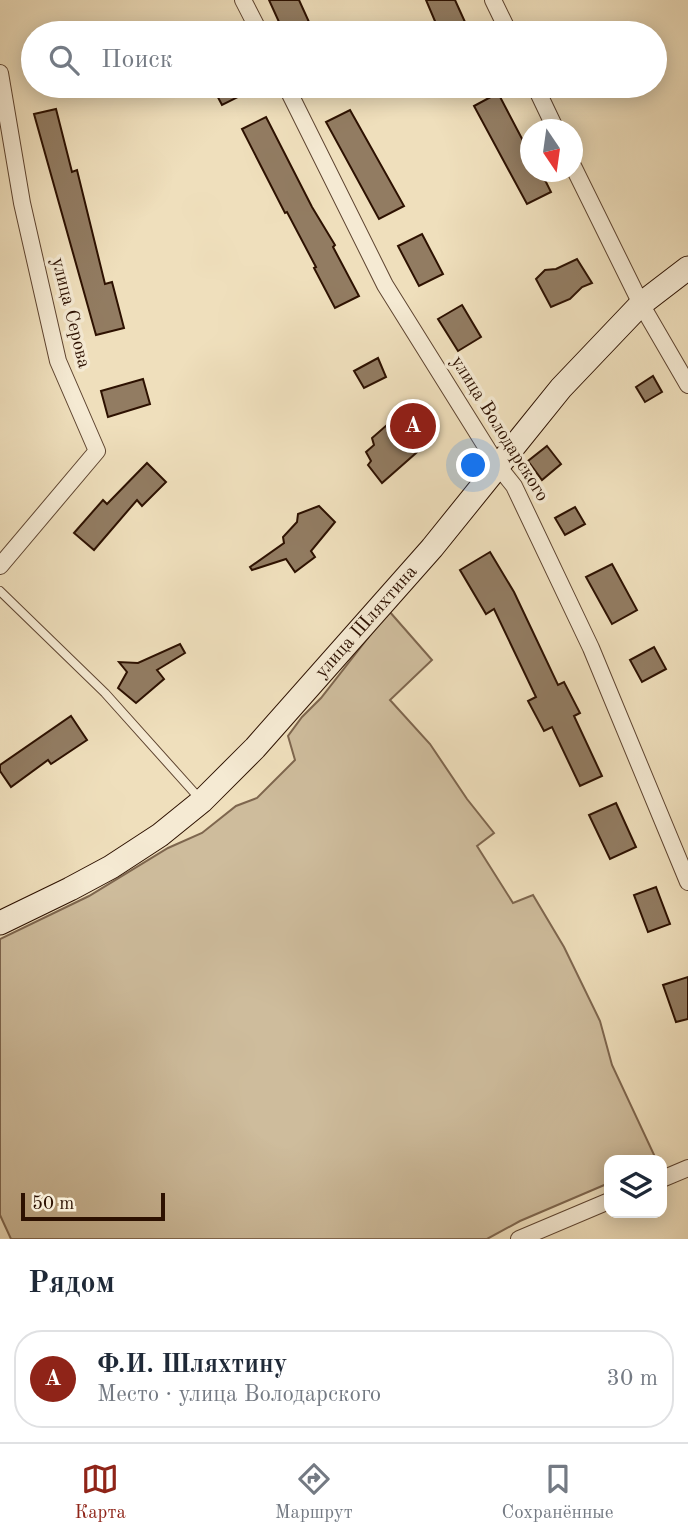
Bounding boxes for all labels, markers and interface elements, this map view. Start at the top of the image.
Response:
search box [21,21,667,98]
icon: search [45,41,83,79]
text: Поиск [101,47,173,73]
north arrow [520,119,583,182]
street label: улица Серова [47,256,93,371]
street label: улица Володарского [447,353,551,505]
pin: A [390,400,436,452]
your location [456,448,490,482]
street label: улица Шляхтина [312,562,421,682]
map controls [604,1155,667,1218]
button: layers [604,1155,667,1218]
scale bar [21,1190,164,1222]
text: 50 m [32,1195,74,1214]
text: Рядом [28,1269,115,1299]
text: Ф.И. Шляхтину [97,1352,287,1378]
text: A [44,1367,62,1390]
text: 30 m [607,1367,658,1390]
text: Место · улица Володарского [97,1383,381,1406]
tab: Карта [74,1460,126,1525]
tab: Маршрут [275,1460,353,1525]
tab: Сохранённые [502,1460,614,1525]

